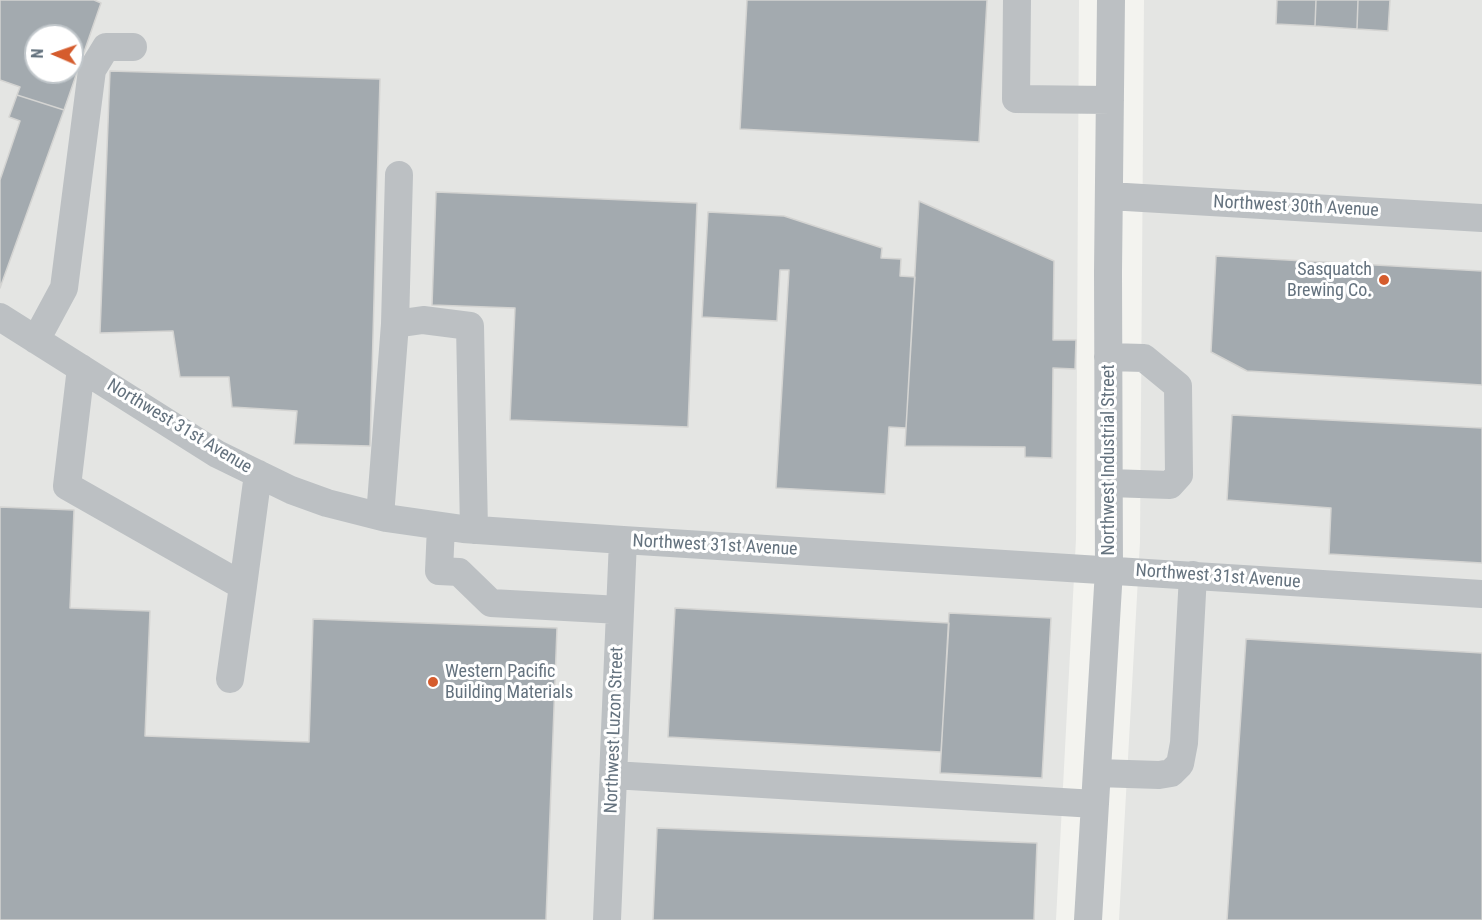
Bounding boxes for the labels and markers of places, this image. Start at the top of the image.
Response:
place label: Sasquatch Brewing Co. [1287,259,1372,302]
marker: Sasquatch Brewing Co. [1377,273,1391,287]
place label: Western Pacific Building Materials [445,661,573,704]
marker: Western Pacific Building Materials [426,675,440,689]

